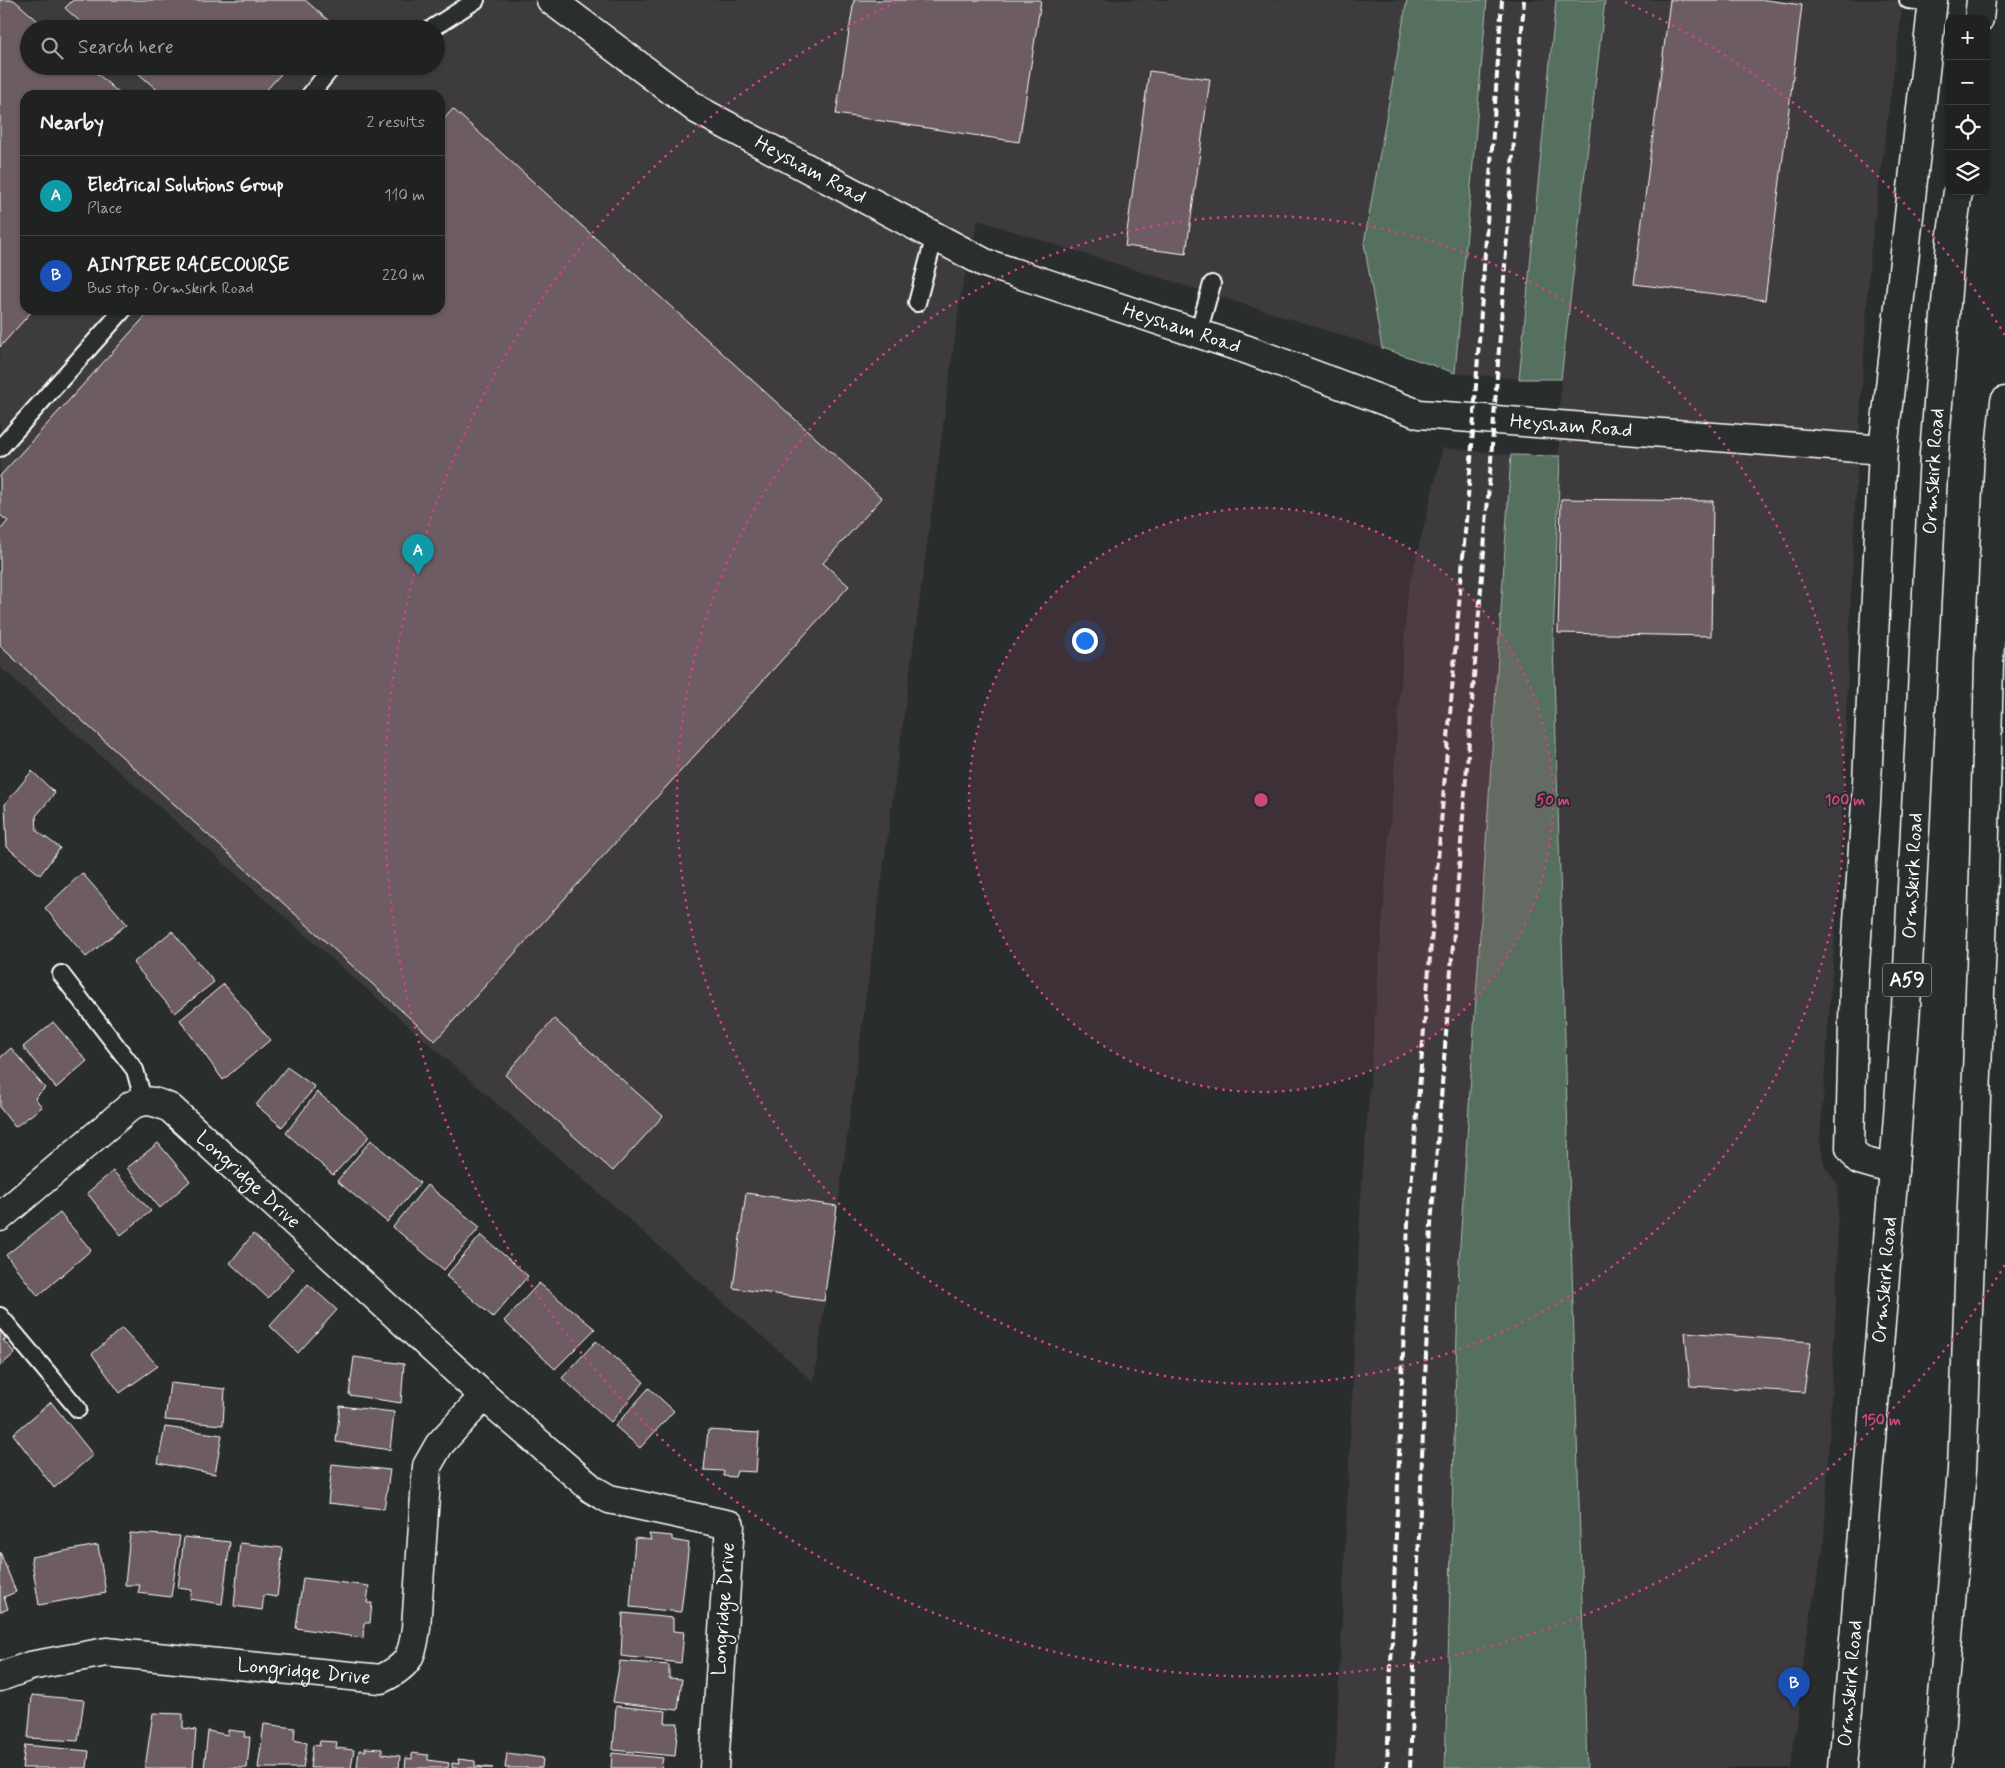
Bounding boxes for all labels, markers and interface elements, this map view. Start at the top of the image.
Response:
map controls [1945,15,1990,195]
button: + [1945,15,1990,60]
search box [20,20,445,75]
icon: search [38,34,66,62]
text: Search here [78,35,174,60]
button: − [1945,60,1990,105]
button: locate [1945,105,1990,150]
text: Nearby [40,109,104,137]
text: 2 results [367,112,425,133]
street label: Heysham Road [750,129,871,211]
button: layers [1945,150,1990,195]
text: Electrical Solutions Group [87,173,284,198]
text: A [51,185,61,206]
text: 110 m [384,185,425,206]
text: Place [87,198,122,219]
text: AINTREE RACECOURSE [87,253,289,278]
text: B [51,265,61,286]
text: 220 m [382,265,425,286]
text: Bus stop · Ormskirk Road [87,278,254,299]
street label: Heysham Road [1119,296,1244,360]
street label: Ormskirk Road [1916,407,1951,535]
street label: Heysham Road [1509,408,1633,444]
pin: A [402,534,434,575]
your location [1072,628,1098,654]
centre of rings [1252,791,1270,809]
text: 50 m [1536,791,1570,811]
text: 100 m [1825,791,1865,811]
street label: Ormskirk Road [1896,812,1929,940]
road number: A59 [1883,964,1931,996]
street label: Longridge Drive [190,1125,307,1235]
street label: Ormskirk Road [1866,1216,1903,1344]
text: 150 m [1861,1411,1901,1431]
street label: Longridge Drive [706,1541,743,1677]
street label: Ormskirk Road [1831,1619,1869,1748]
street label: Longridge Drive [236,1651,372,1691]
pin: B [1778,1667,1810,1708]

